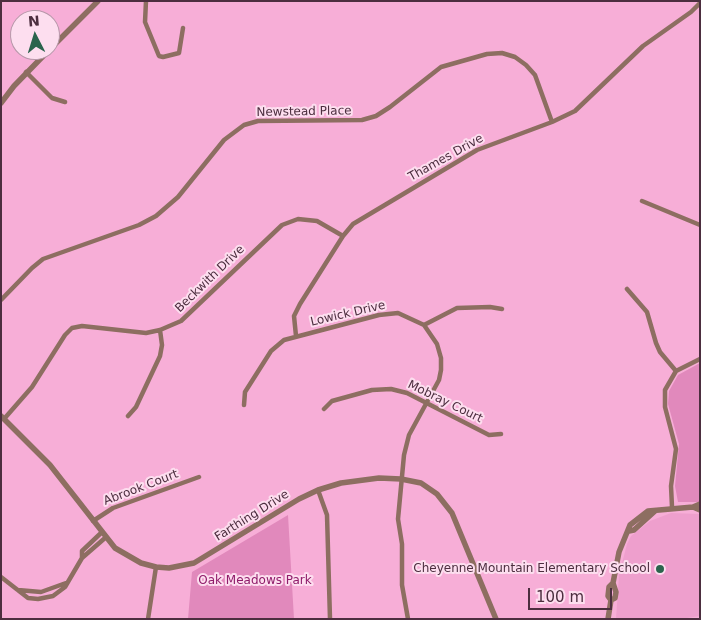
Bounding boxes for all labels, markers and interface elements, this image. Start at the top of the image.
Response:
north arrow [10,10,60,60]
text: N [27,13,40,30]
street label: Newstead Place [256,104,352,120]
street label: Thames Drive [406,131,486,185]
street label: Beckwith Drive [172,242,248,316]
street label: Lowick Drive [309,298,387,330]
street label: Mobray Court [405,378,485,426]
street label: Abrook Court [102,467,180,509]
street label: Farthing Drive [212,487,292,545]
place label: Cheyenne Mountain Elementary School [413,562,650,576]
marker: Cheyenne Mountain Elementary School [654,563,666,575]
park label: Oak Meadows Park [198,574,312,588]
scale bar [531,578,615,610]
text: 100 m [536,588,584,606]

